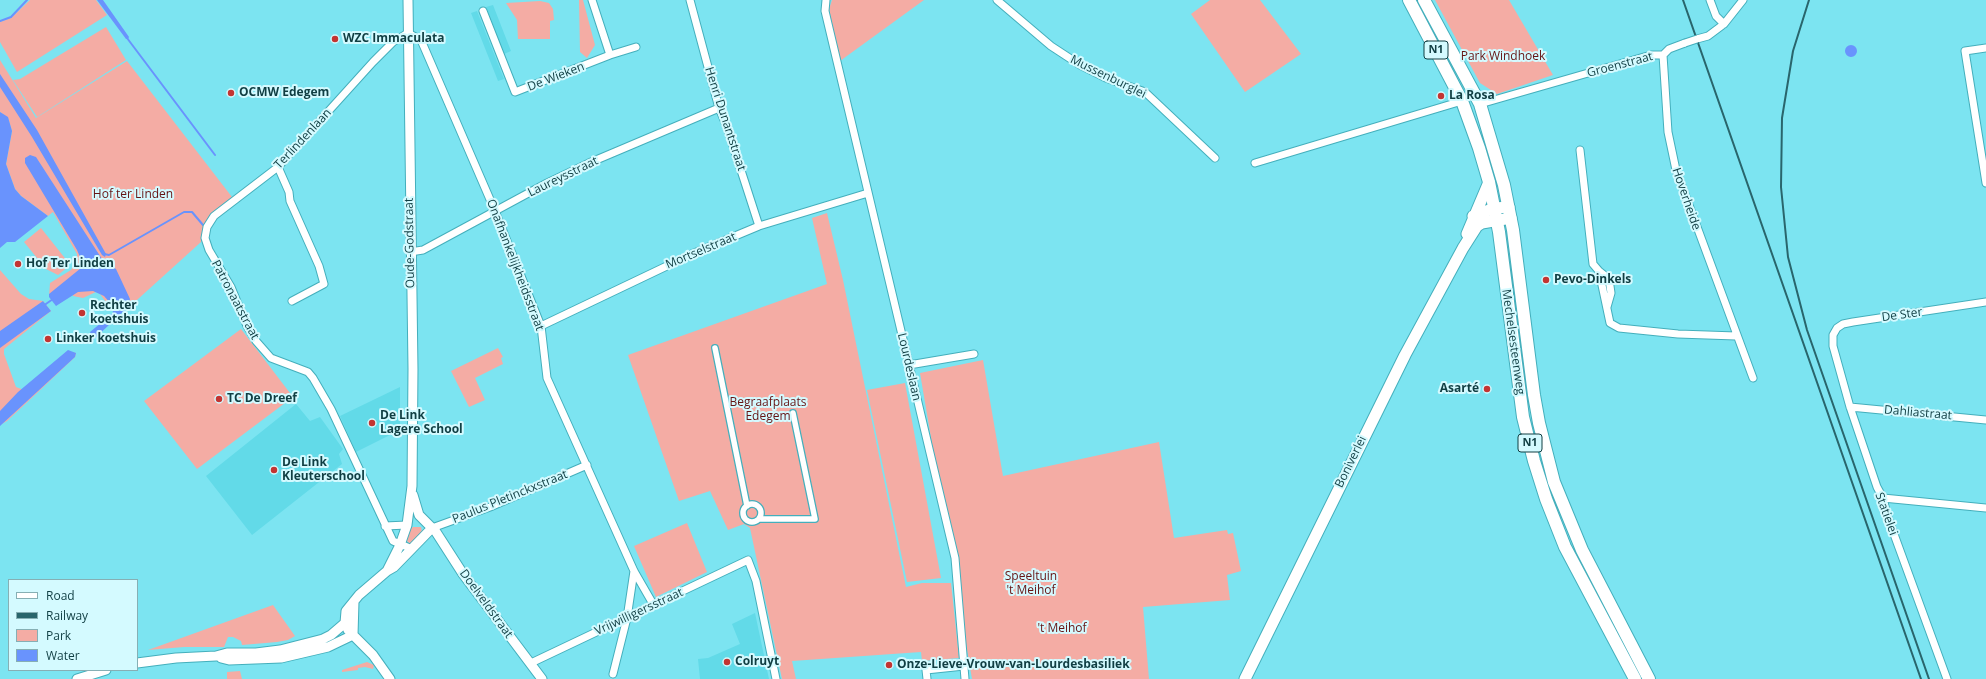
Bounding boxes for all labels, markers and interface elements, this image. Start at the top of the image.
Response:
place label: WZC Immaculata [343,32,445,46]
marker: WZC Immaculata [330,34,340,44]
road number: N1 [1424,41,1448,59]
street label: Groenstraat [1586,49,1654,81]
park label: Park Windhoek [1461,50,1545,64]
street label: Mussenburglei [1068,52,1148,102]
street label: De Wieken [525,60,587,94]
street label: Henri Dunantstraat [701,65,749,173]
place label: OCMW Edegem [239,86,329,100]
marker: OCMW Edegem [226,88,236,98]
place label: La Rosa [1449,89,1495,103]
marker: La Rosa [1436,91,1446,101]
street label: Terlindenlaan [272,106,334,172]
street label: Laureysstraat [526,154,600,200]
street label: Hoverheide [1669,166,1703,232]
park label: Hof ter Linden [93,188,173,202]
street label: Onafhankelijkheidsstraat [483,197,547,333]
street label: Oude-Godstraat [402,198,418,288]
street label: Mortselstraat [664,230,738,272]
place label: Hof Ter Linden [26,257,114,271]
street label: Patronaatstraat [208,258,262,342]
marker: Hof Ter Linden [13,259,23,269]
place label: Pevo-Dinkels [1554,273,1631,287]
marker: Pevo-Dinkels [1541,275,1551,285]
street label: Mechelsesteenweg [1498,288,1528,396]
place label: Rechter koetshuis [90,299,149,327]
street label: De Ster [1881,305,1923,325]
marker: Rechter koetshuis [77,308,87,318]
place label: Linker koetshuis [56,332,156,346]
street label: Lourdeslaan [894,332,924,402]
marker: Linker koetshuis [43,334,53,344]
place label: Asarté [1440,382,1479,396]
marker: Asarté [1482,384,1492,394]
place label: TC De Dreef [227,392,297,406]
marker: TC De Dreef [214,394,224,404]
park label: Begraafplaats Edegem [730,396,806,424]
street label: Dahliastraat [1884,403,1952,423]
place label: De Link Lagere School [380,409,463,437]
marker: De Link Lagere School [367,418,377,428]
street label: Boniverlei [1332,434,1370,490]
road number: N1 [1518,434,1542,452]
place label: De Link Kleuterschool [282,456,365,484]
marker: De Link Kleuterschool [269,465,279,475]
street label: Paulus Pletinckxstraat [450,467,570,527]
street label: Statielei [1872,491,1900,537]
street label: Doelveldstraat [456,567,516,641]
park label: Speeltuin 't Meihof [1005,570,1057,598]
legend [8,579,138,671]
street label: Vrijwilligersstraat [592,585,686,639]
text: Road [46,587,75,604]
text: Railway [46,607,88,624]
park label: 't Meihof [1037,622,1087,636]
text: Park [46,627,71,644]
text: Water [46,647,80,664]
place label: Colruyt [735,655,779,669]
marker: Colruyt [722,657,732,667]
place label: Onze-Lieve-Vrouw-van-Lourdesbasiliek [897,658,1130,672]
marker: Onze-Lieve-Vrouw-van-Lourdesbasiliek [884,660,894,670]

